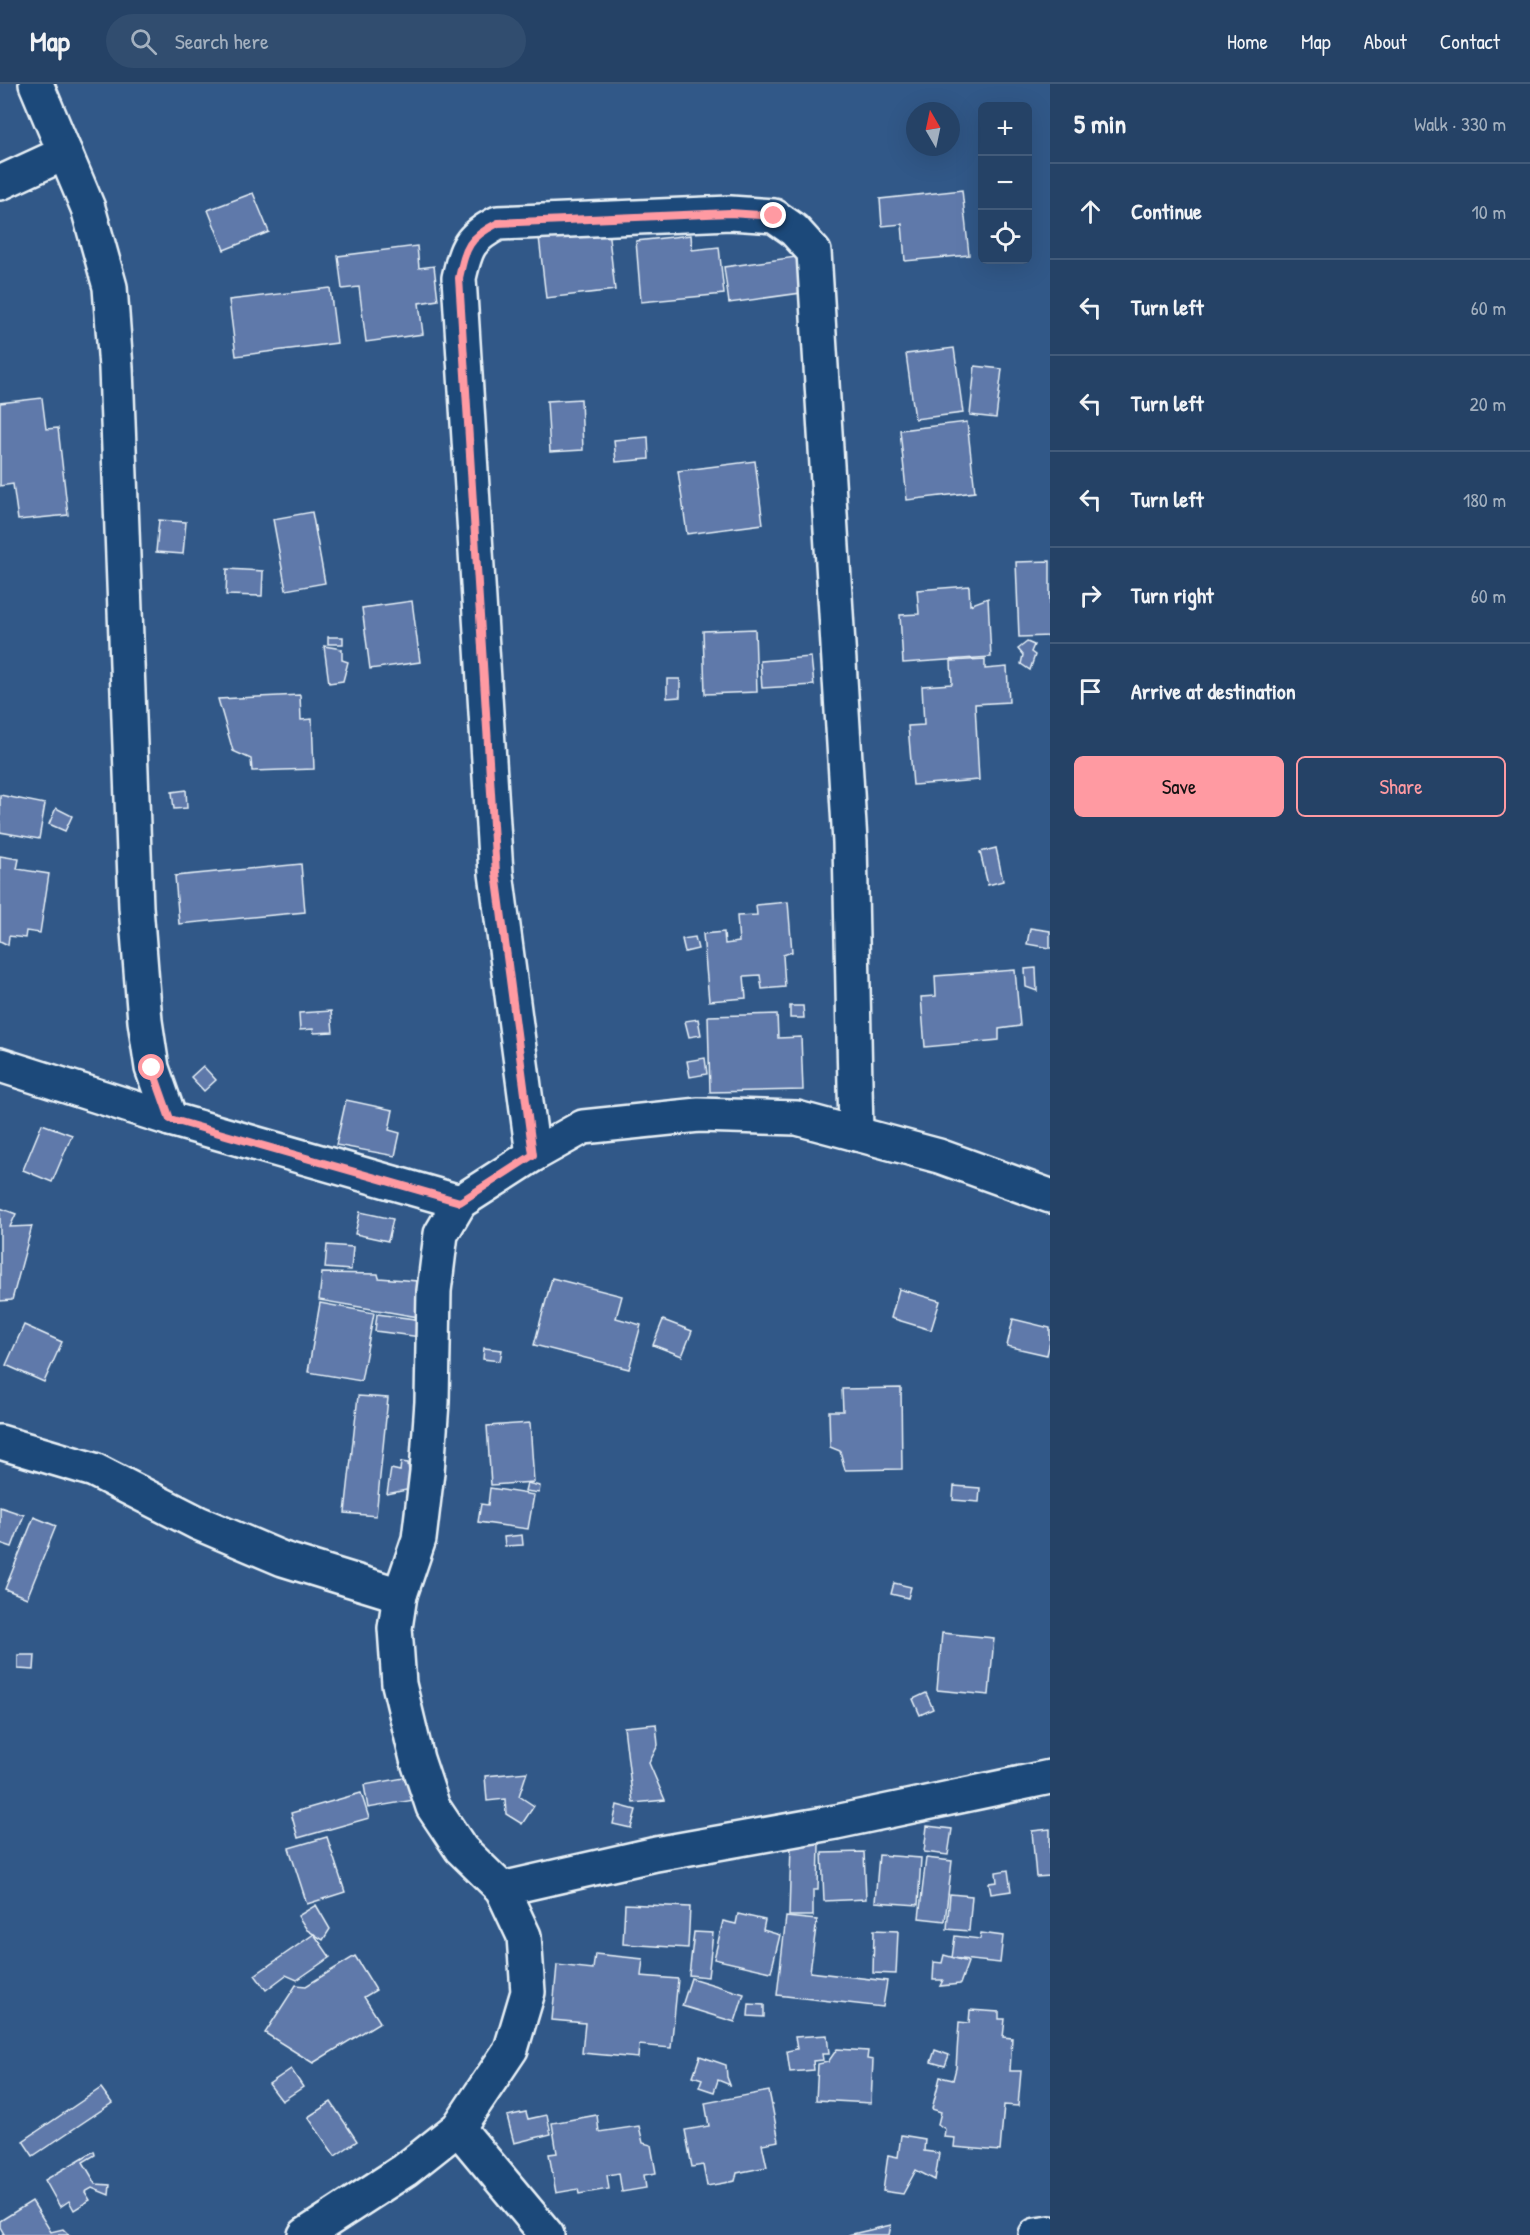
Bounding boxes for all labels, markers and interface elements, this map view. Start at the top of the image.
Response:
search box [106,14,526,68]
text: Map [30,22,70,60]
icon: search [127,25,160,58]
text: Search here [175,26,269,56]
text: Home [1227,27,1268,56]
text: Map [1301,27,1331,56]
text: About [1364,27,1407,56]
text: Contact [1440,27,1500,56]
north arrow [906,102,960,156]
map controls [978,102,1032,264]
button: + [978,102,1032,156]
text: 5 min [1074,106,1126,141]
text: Walk · 330 m [1414,110,1506,137]
button: − [978,156,1032,210]
icon: ahead [1074,195,1107,228]
text: Continue [1131,196,1202,226]
text: 10 m [1472,198,1506,225]
route end [760,202,786,228]
button: locate [978,210,1032,264]
icon: left [1074,291,1107,324]
text: Turn left [1131,292,1204,322]
text: 60 m [1471,294,1506,321]
icon: left [1074,387,1107,420]
text: Turn left [1131,388,1204,418]
text: 20 m [1469,390,1506,417]
icon: left [1074,483,1107,516]
text: Turn left [1131,484,1204,514]
text: 180 m [1463,486,1506,513]
icon: right [1074,579,1107,612]
text: Turn right [1131,580,1214,610]
text: 60 m [1471,582,1506,609]
icon: arrive [1074,675,1107,708]
text: Arrive at destination [1131,676,1296,706]
button: Save [1074,756,1284,817]
button: Share [1296,756,1506,817]
route start [138,1054,164,1080]

